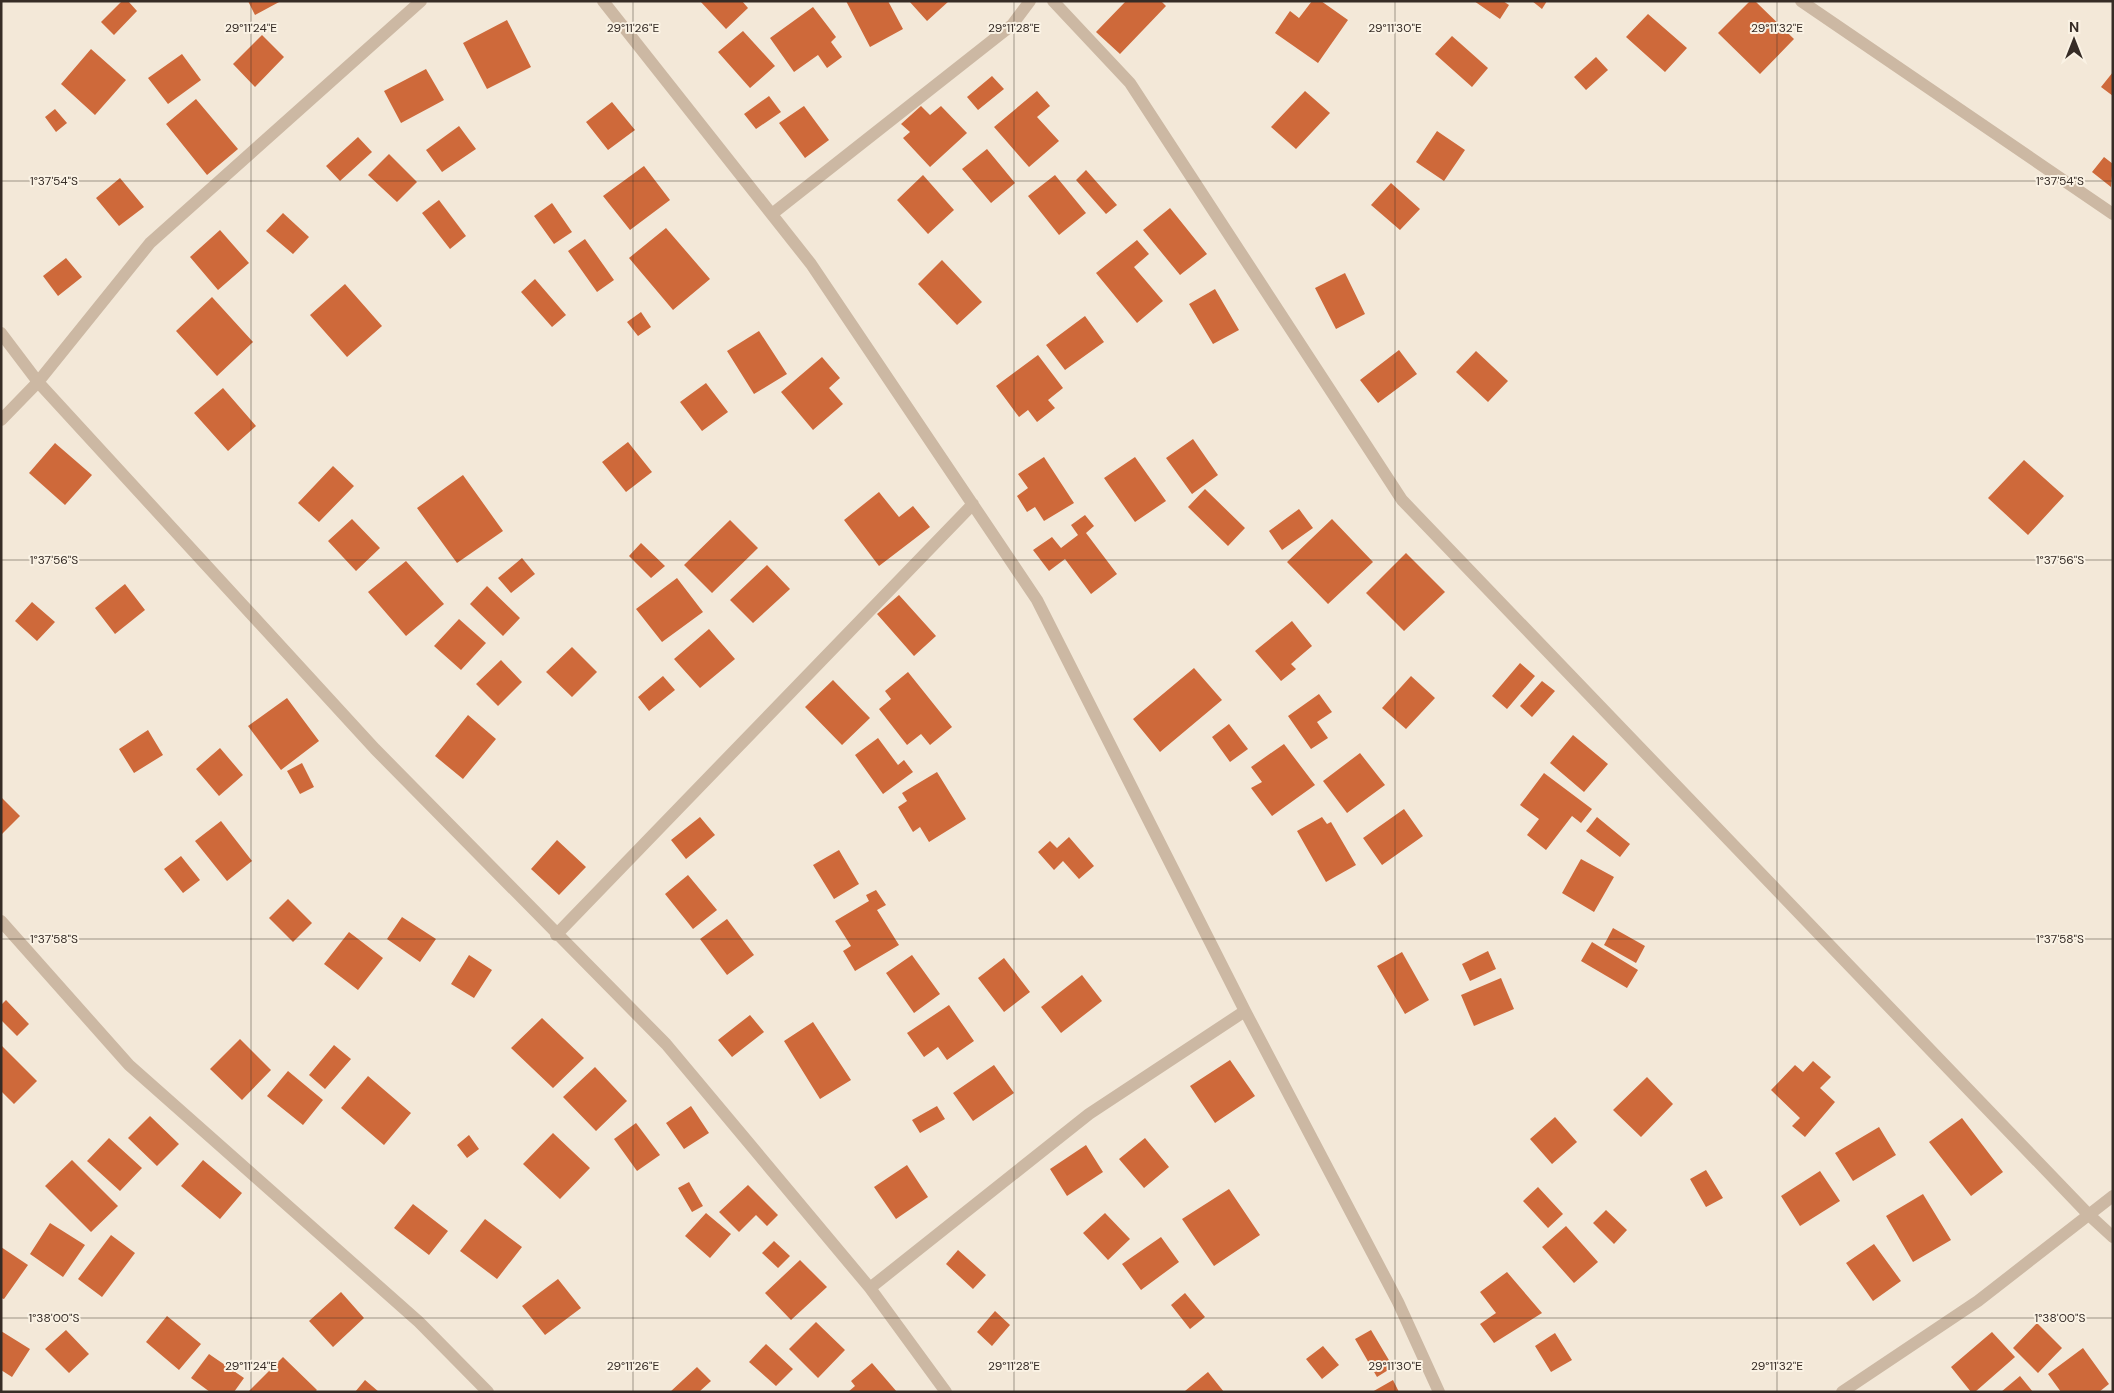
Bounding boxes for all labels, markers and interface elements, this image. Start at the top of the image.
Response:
north arrow [2049,15,2099,65]
text: N [2069,18,2079,36]
text: 29°11'24"E [225,20,277,36]
text: 29°11'26"E [607,20,659,36]
text: 29°11'28"E [988,20,1040,36]
text: 29°11'30"E [1368,20,1422,36]
text: 29°11'32"E [1751,20,1803,36]
text: 1°37'54"S [30,173,78,189]
text: 1°37'54"S [2036,173,2084,189]
text: 1°37'56"S [30,552,78,568]
text: 1°37'56"S [2036,552,2084,568]
text: 1°37'58"S [30,931,78,947]
text: 1°37'58"S [2036,931,2084,947]
text: 1°38'00"S [28,1310,80,1326]
text: 1°38'00"S [2034,1310,2086,1326]
text: 29°11'24"E [225,1358,277,1374]
text: 29°11'26"E [607,1358,659,1374]
text: 29°11'28"E [988,1358,1040,1374]
text: 29°11'30"E [1368,1358,1422,1374]
text: 29°11'32"E [1751,1358,1803,1374]

